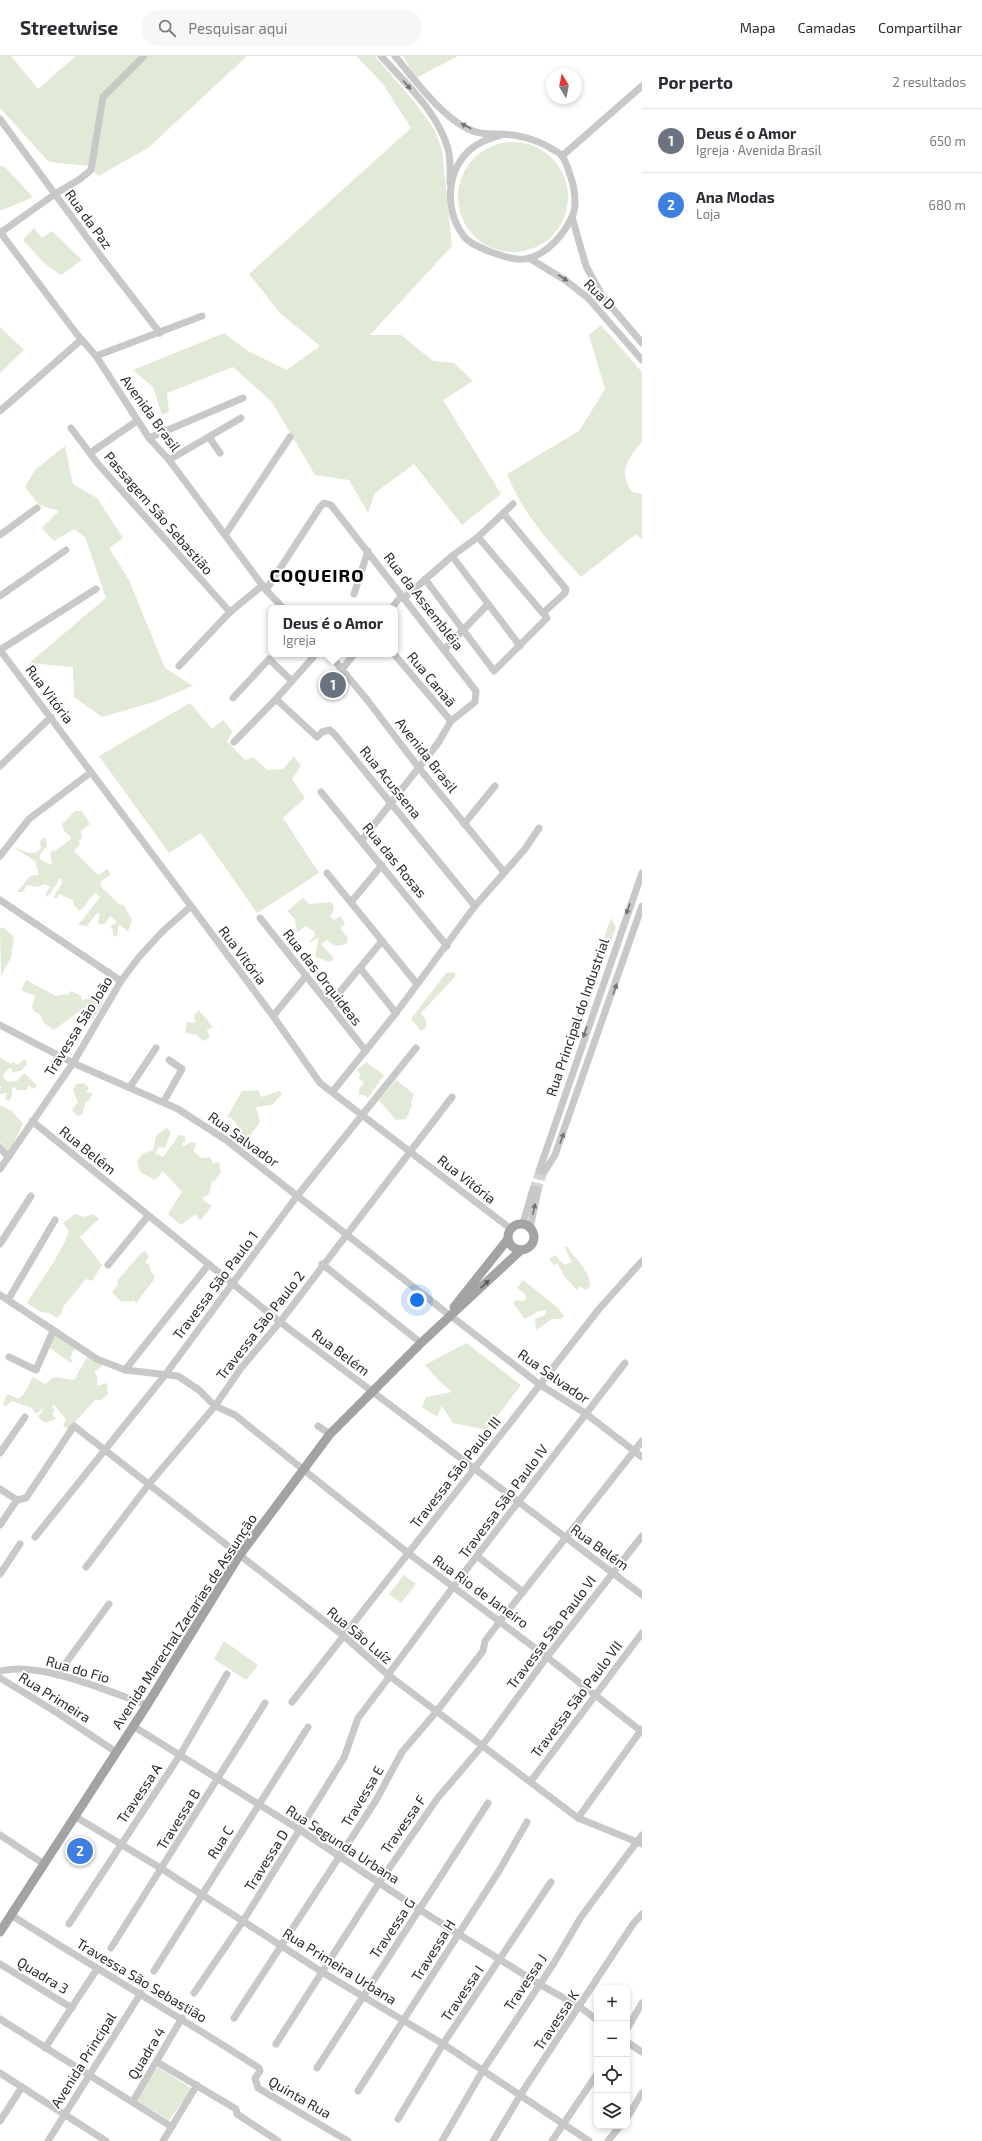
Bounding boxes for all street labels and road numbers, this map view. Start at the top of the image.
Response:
street label: Rua da Paz [62,186,116,252]
street label: Rua D [581,275,619,313]
street label: Avenida Brasil [118,371,185,455]
street label: Passagem São Sebastião [101,448,217,578]
street label: Rua da Assembléia [381,549,467,653]
street label: Rua Canaã [404,648,460,710]
street label: Rua Vitória [22,661,78,727]
street label: Avenida Brasil [392,714,462,797]
street label: Rua Acussena [357,742,425,822]
street label: Rua das Rosas [359,819,431,901]
street label: Rua Vitória [215,922,271,988]
street label: Rua das Orquideas [280,925,366,1029]
street label: Rua Principal do Industrial [542,935,612,1098]
street label: Travessa São João [40,973,116,1079]
street label: Rua Salvador [205,1108,283,1171]
street label: Rua Belém [56,1122,120,1178]
street label: Rua Vitória [435,1151,499,1207]
street label: Travessa São Paulo 1 [169,1227,261,1343]
street label: Travessa São Paulo 2 [212,1267,308,1383]
street label: Rua Belém [309,1325,373,1379]
street label: Rua Salvador [515,1345,593,1407]
street label: Travessa São Paulo III [406,1413,504,1531]
street label: Travessa São Paulo IV [455,1440,552,1561]
street label: Avenida Marechal Zacarias de Assunção [108,1510,261,1732]
street label: Rua Belém [568,1520,632,1574]
street label: Rua Rio de Janeiro [430,1551,532,1631]
street label: Travessa São Paulo VI [503,1572,599,1692]
street label: Rua São Luíz [324,1603,396,1667]
street label: Travessa São Paulo VII [527,1637,625,1761]
street label: Rua do Fio [44,1652,112,1686]
street label: Rua Primeira [16,1668,94,1726]
street label: Travessa A [113,1760,165,1826]
street label: Travessa E [337,1762,387,1829]
street label: Travessa B [153,1785,203,1853]
street label: Travessa F [377,1791,430,1857]
street label: Rua Segunda Urbana [283,1801,403,1887]
street label: Rua C [203,1822,237,1862]
street label: Travessa D [240,1826,292,1894]
street label: Travessa G [366,1895,418,1961]
street label: Travessa H [407,1916,459,1984]
street label: Rua Primeira Urbana [280,1924,400,2008]
street label: Travessa São Sebastião [74,1934,210,2026]
street label: Travessa J [500,1951,550,2013]
street label: Quadra 3 [14,1953,72,1997]
street label: Travessa I [437,1962,487,2024]
street label: Travessa K [530,1986,583,2053]
street label: Avenida Principal [47,2008,120,2111]
street label: Quadra 4 [124,2024,168,2082]
street label: Quinta Rua [266,2072,334,2122]

